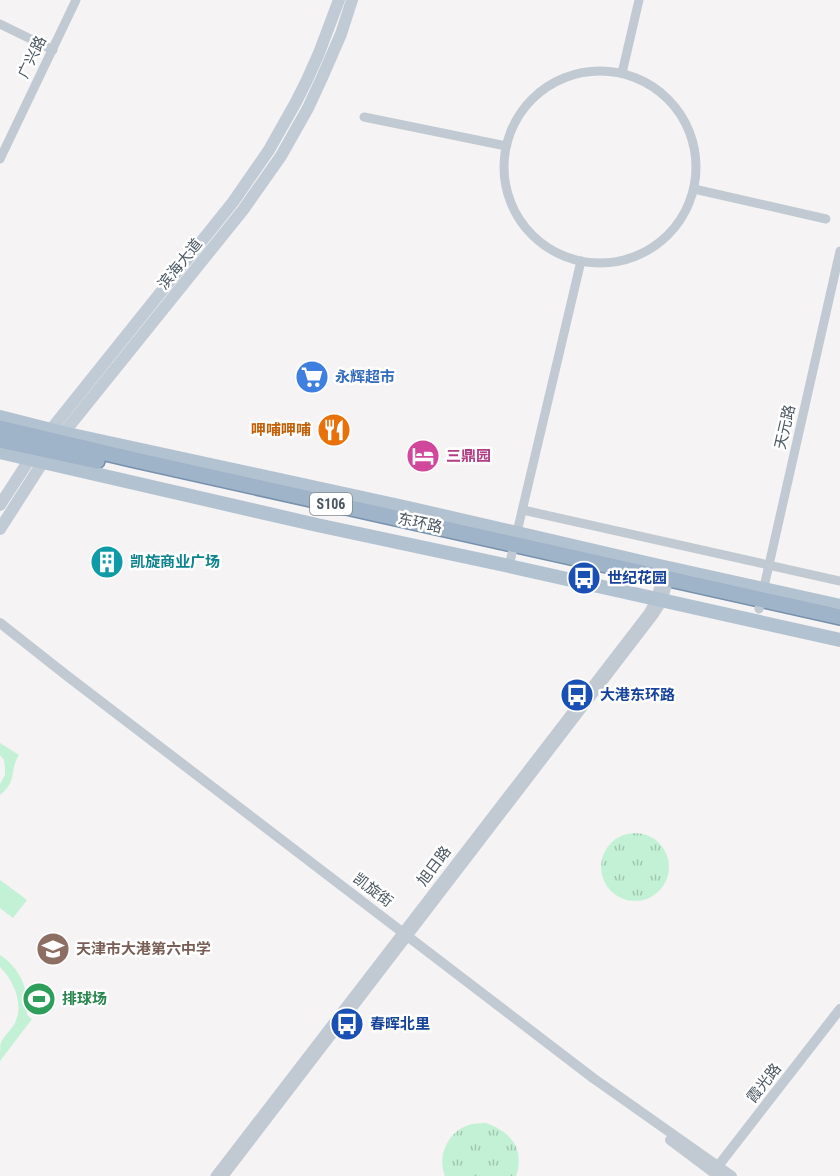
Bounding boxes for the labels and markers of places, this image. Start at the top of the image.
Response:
supermarket icon: 永辉超市 [294,359,330,395]
place label: 永辉超市 [335,368,395,386]
restaurant icon: 呷哺呷哺 [316,412,352,448]
place label: 呷哺呷哺 [251,421,311,439]
hotel icon: 三鼎园 [405,438,441,474]
place label: 三鼎园 [446,447,491,465]
building icon: 凯旋商业广场 [89,544,125,580]
place label: 凯旋商业广场 [130,553,220,571]
bus stop icon: 世纪花园 [566,560,602,596]
place label: 世纪花园 [607,569,667,587]
bus stop icon: 大港东环路 [559,677,595,713]
place label: 大港东环路 [600,686,675,704]
school or university icon: 天津市大港第六中学 [35,931,71,967]
place label: 天津市大港第六中学 [76,940,211,958]
sports icon: 排球场 [21,981,57,1017]
place label: 排球场 [62,990,107,1008]
bus stop icon: 春晖北里 [329,1006,365,1042]
place label: 春晖北里 [370,1015,430,1033]

